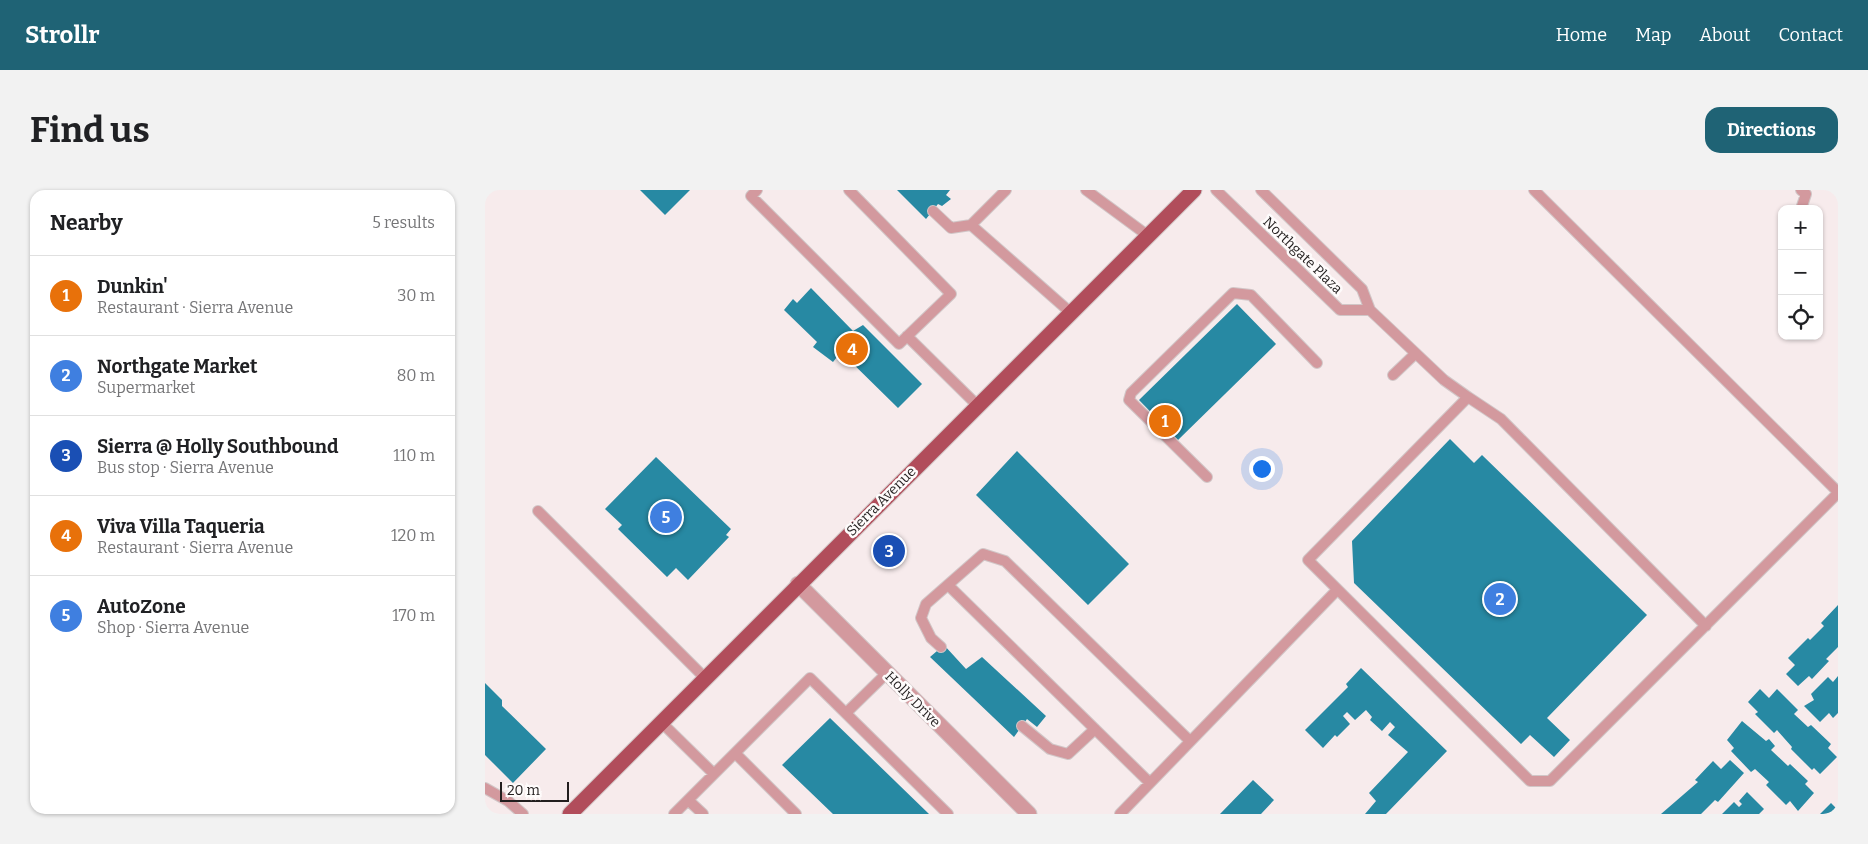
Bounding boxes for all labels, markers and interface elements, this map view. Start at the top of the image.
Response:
text: Strollr [25,21,100,49]
text: Home [1556,24,1607,46]
text: Map [1635,24,1671,46]
text: About [1699,24,1750,46]
text: Contact [1778,24,1843,46]
button: Directions [1705,107,1838,153]
text: Find us [30,109,150,151]
map controls [1778,205,1823,340]
button: + [1778,205,1823,250]
text: Nearby [50,210,123,236]
text: 5 results [372,213,435,232]
street label: Northgate Plaza [1260,213,1346,298]
button: − [1778,250,1823,295]
text: Dunkin' [97,275,168,298]
text: 1 [63,286,69,305]
text: 30 m [397,286,435,305]
button: locate [1778,295,1823,340]
text: Restaurant · Sierra Avenue [97,298,293,317]
pin: 4 [836,330,868,368]
text: Northgate Market [97,355,257,378]
text: 2 [61,366,71,385]
text: 80 m [397,366,435,385]
text: Supermarket [97,378,195,397]
pin: 1 [1149,402,1181,440]
text: Sierra @ Holly Southbound [97,435,338,458]
text: 3 [61,446,71,465]
text: 110 m [393,446,435,465]
your location [1249,456,1275,482]
text: Bus stop · Sierra Avenue [97,458,274,477]
street label: Sierra Avenue [843,463,920,540]
pin: 5 [650,498,682,536]
text: Viva Villa Taqueria [97,515,265,538]
text: 4 [61,526,71,545]
text: 120 m [391,526,435,545]
pin: 3 [873,532,905,570]
text: Restaurant · Sierra Avenue [97,538,293,557]
pin: 2 [1484,580,1516,618]
text: AutoZone [97,595,186,618]
text: 5 [62,606,70,625]
text: 170 m [392,606,435,625]
text: Shop · Sierra Avenue [97,618,249,637]
street label: Holly Drive [881,668,944,731]
scale bar [500,779,569,802]
text: 20 m [507,782,540,799]

